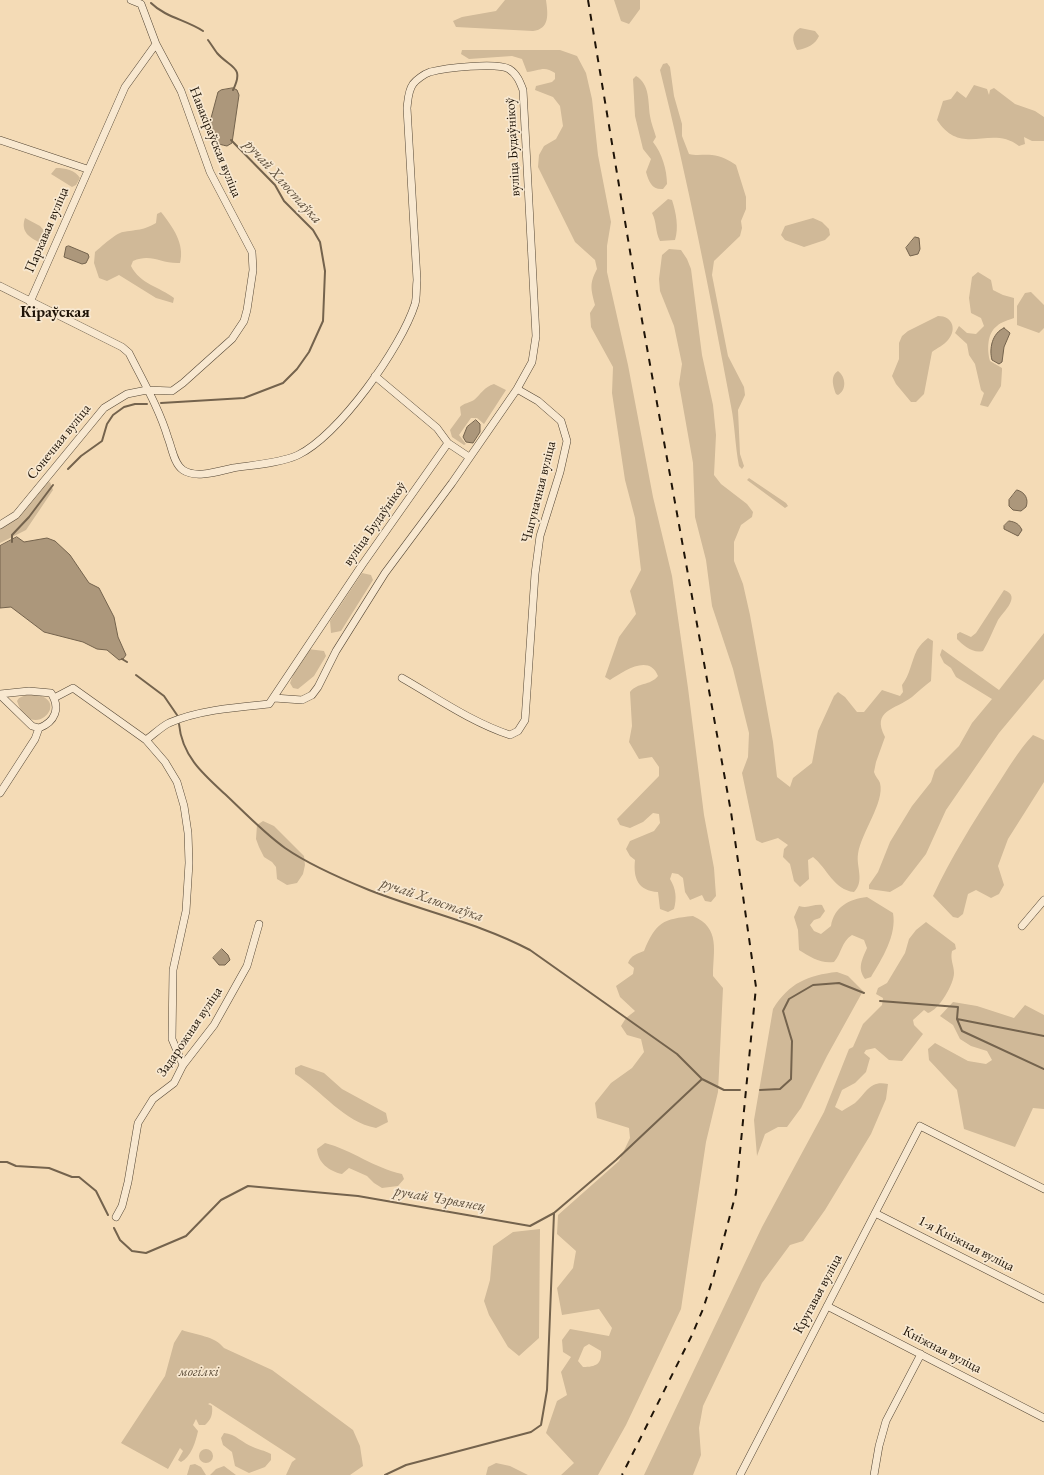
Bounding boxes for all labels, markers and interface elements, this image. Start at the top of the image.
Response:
street label: Навакіраўская вуліца [185,84,245,200]
street label: вуліца Будаўнікоў [502,97,524,197]
water label: ручай Хлюстаўка [240,136,326,228]
street label: Паркавая вуліца [21,185,73,275]
district label: Кіраўская [20,303,90,323]
street label: Сонечная вуліца [23,401,95,483]
street label: Чыгуначная вуліца [518,439,560,545]
street label: вуліца Будаўнікоў [340,479,410,569]
water label: ручай Хлюстаўка [378,874,486,926]
street label: Задарожная вуліца [154,984,226,1080]
water label: ручай Чэрвянец [393,1182,487,1216]
street label: 1-я Кніжная вуліца [915,1212,1017,1276]
street label: Кругавая вуліца [790,1251,846,1337]
street label: Кніжная вуліца [900,1323,984,1377]
park label: могілкі [179,1364,219,1380]

